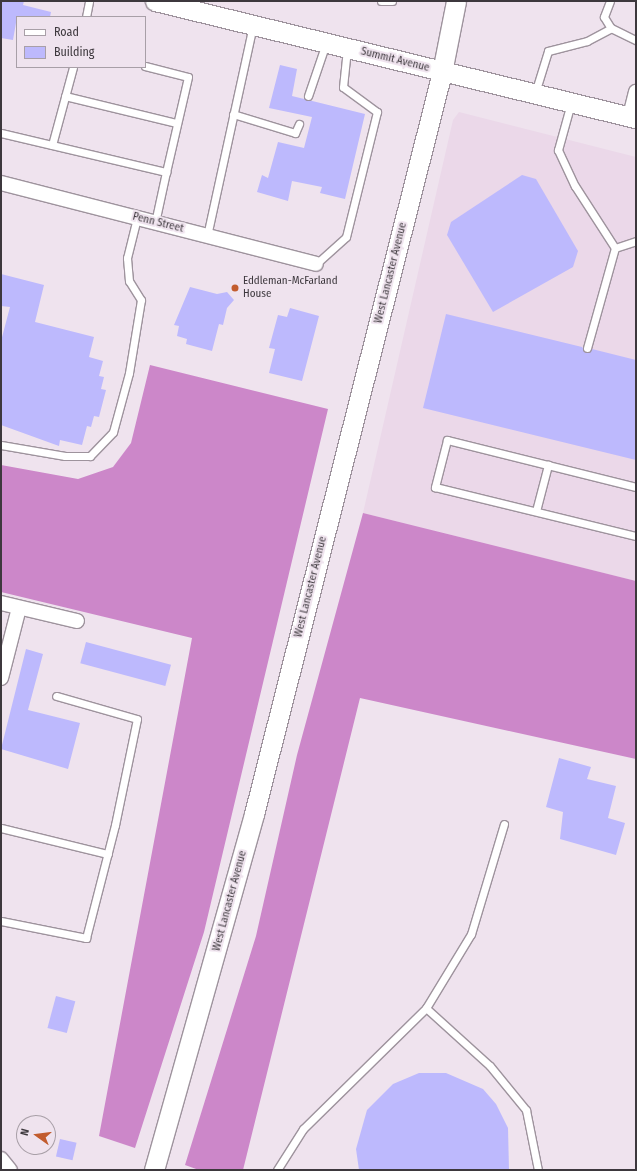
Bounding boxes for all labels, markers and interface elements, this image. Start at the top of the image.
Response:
legend [16,16,146,68]
text: Road [54,25,79,39]
text: Building [54,45,94,59]
street label: Summit Avenue [359,45,431,75]
street label: Penn Street [131,210,185,236]
street label: West Lancaster Avenue [372,221,410,325]
place label: Eddleman-McFarland House [243,275,338,301]
marker: Eddleman-McFarland House [230,283,240,293]
street label: West Lancaster Avenue [292,535,330,639]
street label: West Lancaster Avenue [210,849,250,953]
north arrow [16,1115,56,1155]
text: N [18,1127,32,1137]

